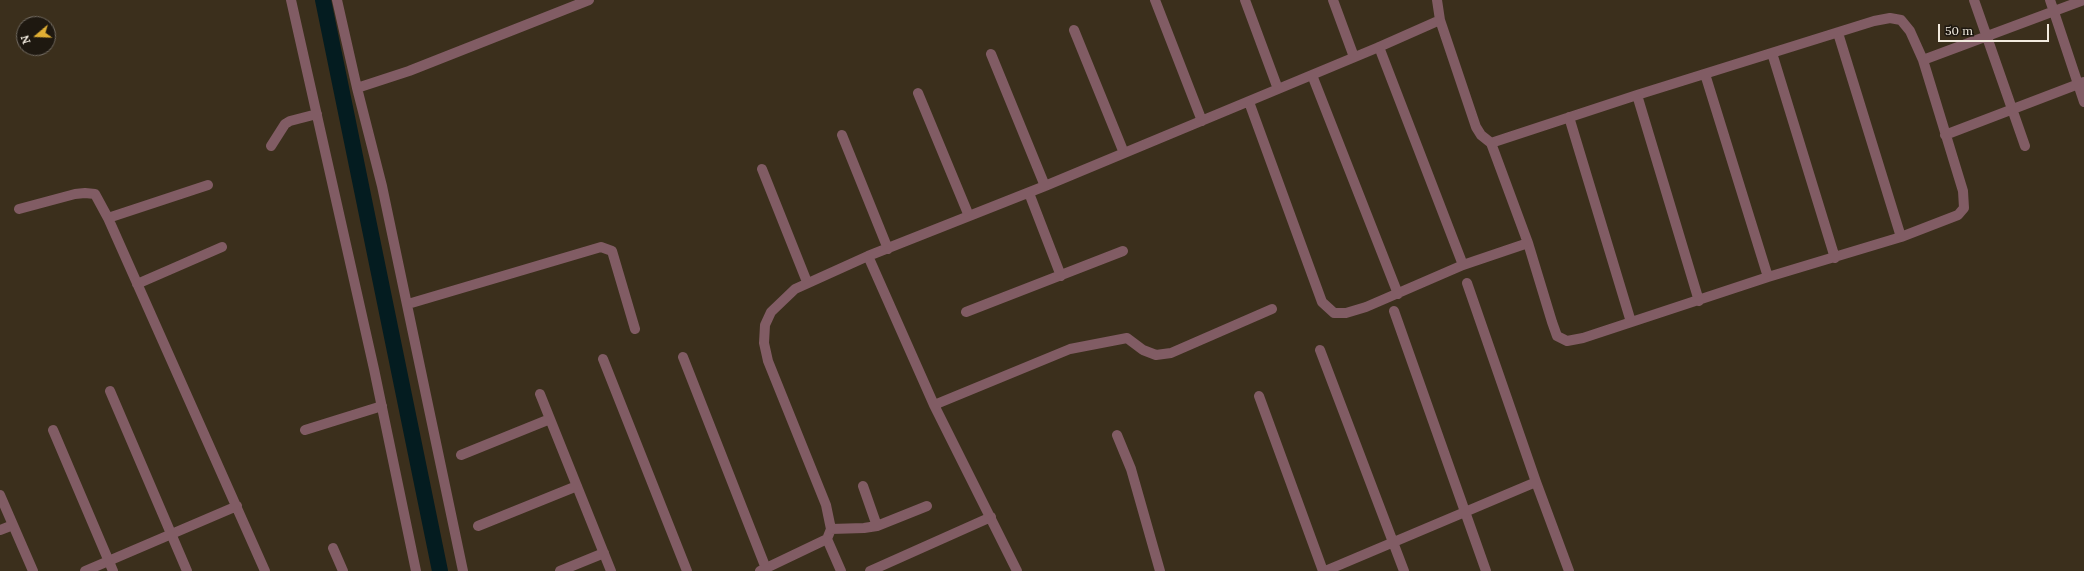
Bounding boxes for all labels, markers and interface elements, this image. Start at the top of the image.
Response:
north arrow [16,16,56,56]
scale bar [1940,16,2051,42]
text: 50 m [1945,23,1973,38]
text: N [18,33,34,46]

